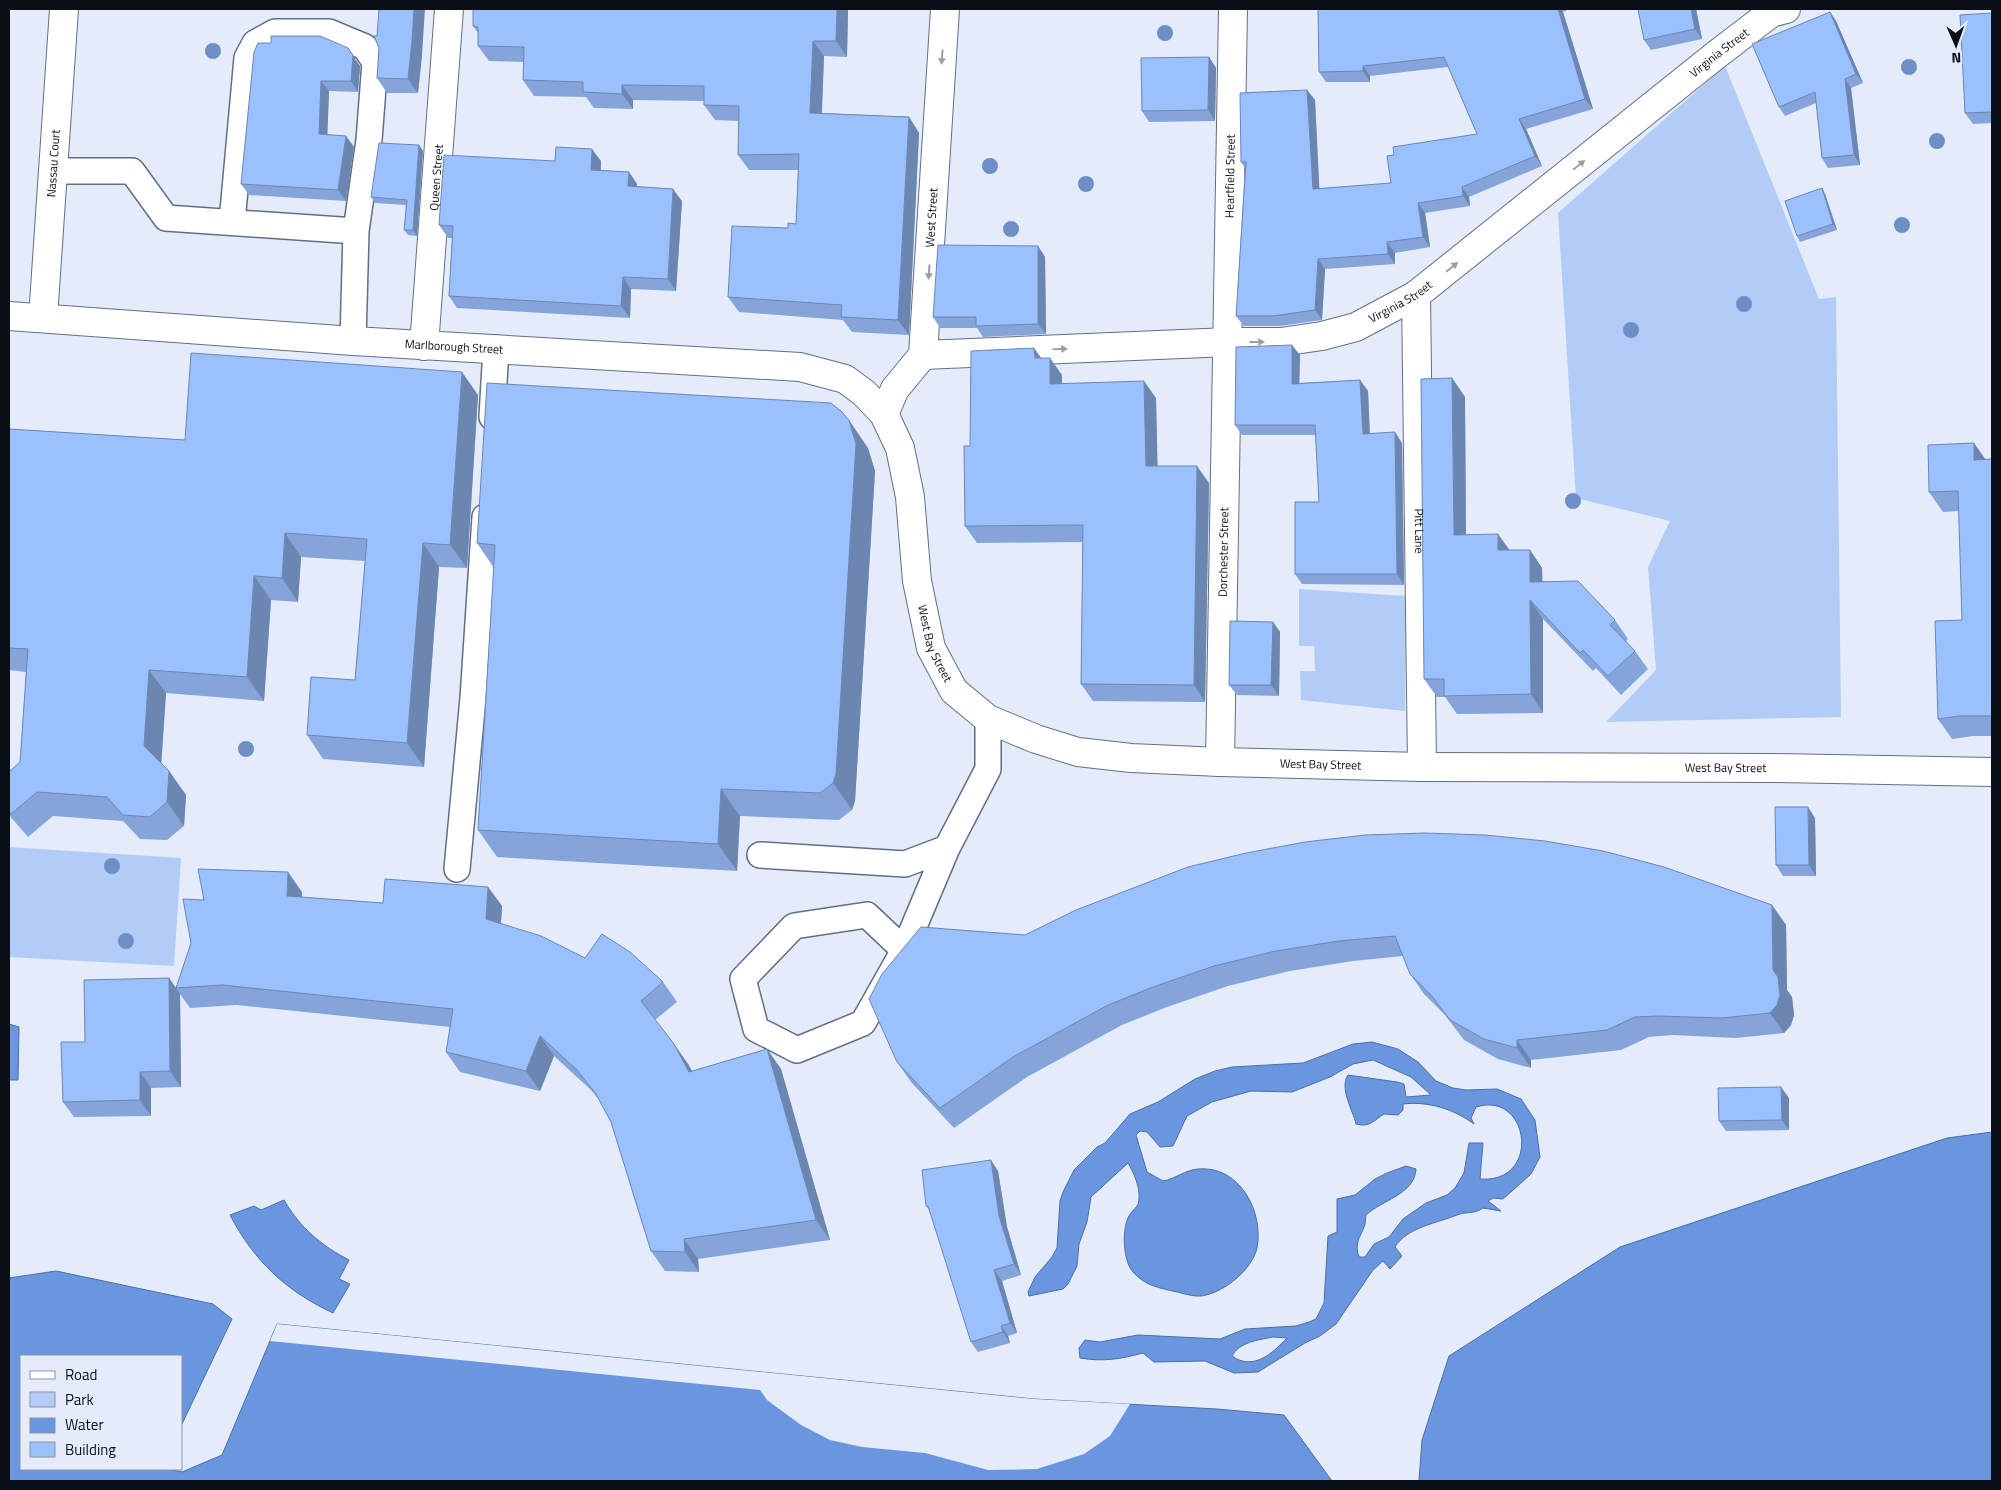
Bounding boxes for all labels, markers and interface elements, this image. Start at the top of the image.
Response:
north arrow [1931,20,1981,70]
street label: Virginia Street [1685,23,1754,82]
text: N [1951,48,1962,69]
one-way arrow [937,50,945,66]
street label: Nassau Court [41,128,65,198]
street label: Heartfield Street [1219,133,1240,218]
street label: Queen Street [424,143,448,211]
one-way arrow [1572,160,1585,171]
street label: West Street [920,186,943,248]
one-way arrow [1445,261,1458,272]
one-way arrow [924,264,932,280]
street label: Virginia Street [1365,275,1437,328]
street label: Marlborough Street [404,334,505,359]
one-way arrow [1249,338,1265,346]
one-way arrow [1052,345,1068,353]
street label: Dorchester Street [1213,506,1233,597]
street label: Pitt Lane [1410,508,1429,554]
street label: West Bay Street [913,603,958,686]
street label: West Bay Street [1280,753,1362,775]
street label: West Bay Street [1685,758,1767,777]
legend [20,1355,182,1470]
text: Road [65,1363,97,1386]
text: Park [65,1388,94,1411]
text: Water [65,1413,104,1436]
text: Building [65,1438,116,1461]

